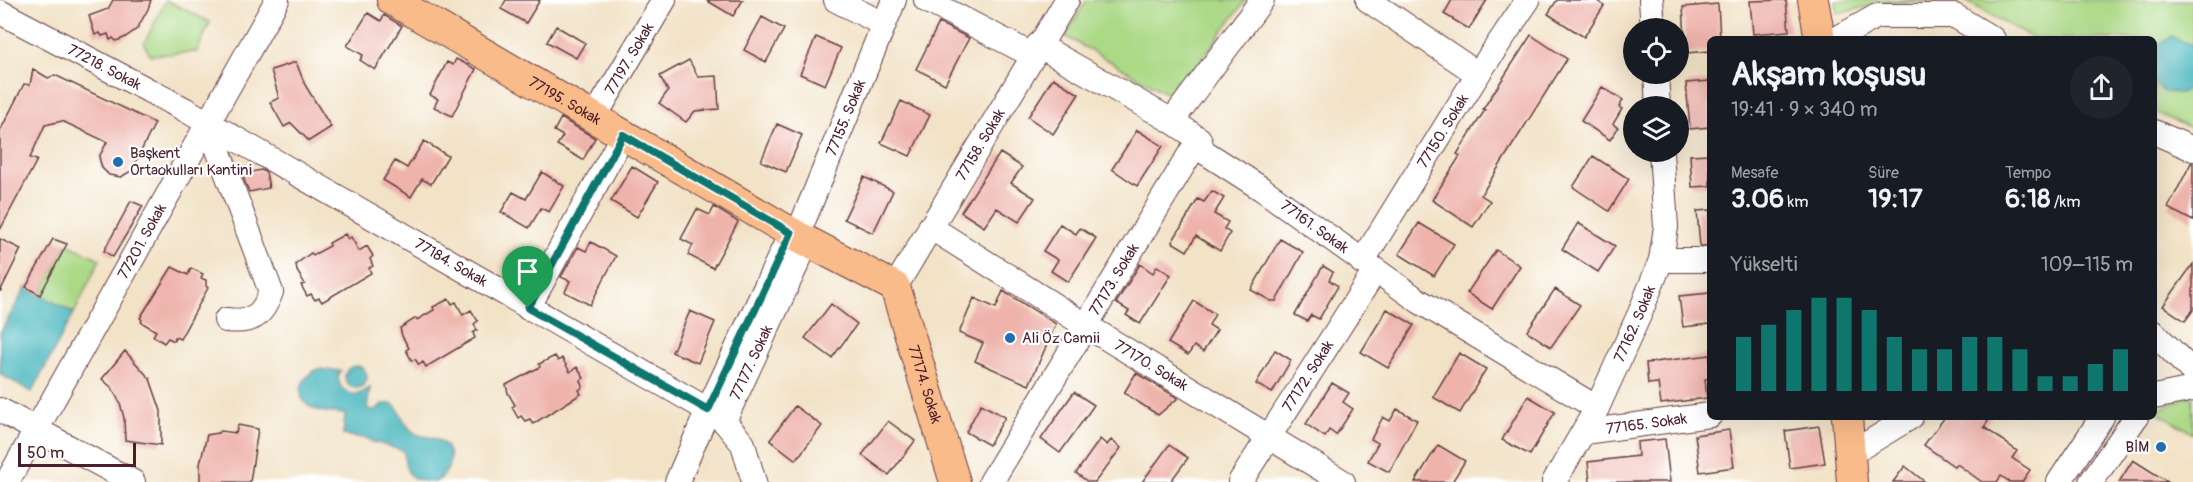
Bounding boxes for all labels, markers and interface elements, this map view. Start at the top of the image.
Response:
map controls [1623,18,1689,162]
button: locate [1623,18,1689,84]
street label: 77197. Sokak [601,19,659,98]
street label: 77218. Sokak [64,40,145,95]
text: Akşam koşusu [1731,54,1926,95]
button: share [2070,56,2133,119]
street label: 77195. Sokak [525,73,605,130]
street label: 77155. Sokak [822,76,871,159]
street label: 77150. Sokak [1413,90,1474,172]
button: layers [1623,96,1689,162]
text: 19:41 · 9 × 340 m [1731,97,1878,122]
street label: 77158. Sokak [952,105,1010,184]
place label: Başkent Ortaokulları Kantini [130,144,252,180]
marker: Başkent Ortaokulları Kantini [111,155,125,169]
text: Mesafe [1731,163,1778,183]
text: Süre [1868,163,1899,183]
text: Tempo [2005,163,2051,183]
text: 3.06 [1731,183,1784,215]
text: 19:17 [1868,183,1922,215]
text: 6:18 [2005,183,2050,215]
text: km [1784,192,1808,212]
text: /km [2050,192,2080,212]
street label: 77161. Sokak [1277,196,1353,258]
street label: 77201. Sokak [114,200,171,282]
street label: 77184. Sokak [411,234,491,292]
street label: 77173. Sokak [1085,239,1144,319]
pin [502,246,553,308]
text: Yükselti [1731,252,1798,277]
text: 109–115 m [2041,252,2133,277]
icon: arrive [511,255,544,288]
street label: 77162. Sokak [1610,282,1660,365]
street label: 77177. Sokak [726,321,777,403]
place label: Ali Öz Camii [1022,329,1100,348]
marker: Ali Öz Camii [1003,331,1017,345]
street label: 77170. Sokak [1111,336,1192,396]
street label: 77172. Sokak [1279,336,1339,415]
street label: 77174. Sokak [903,343,946,427]
street label: 77165. Sokak [1605,409,1689,439]
place label: BİM [2125,438,2149,457]
scale bar [18,440,136,468]
marker: BİM [2154,440,2168,454]
text: 50 m [27,443,64,463]

